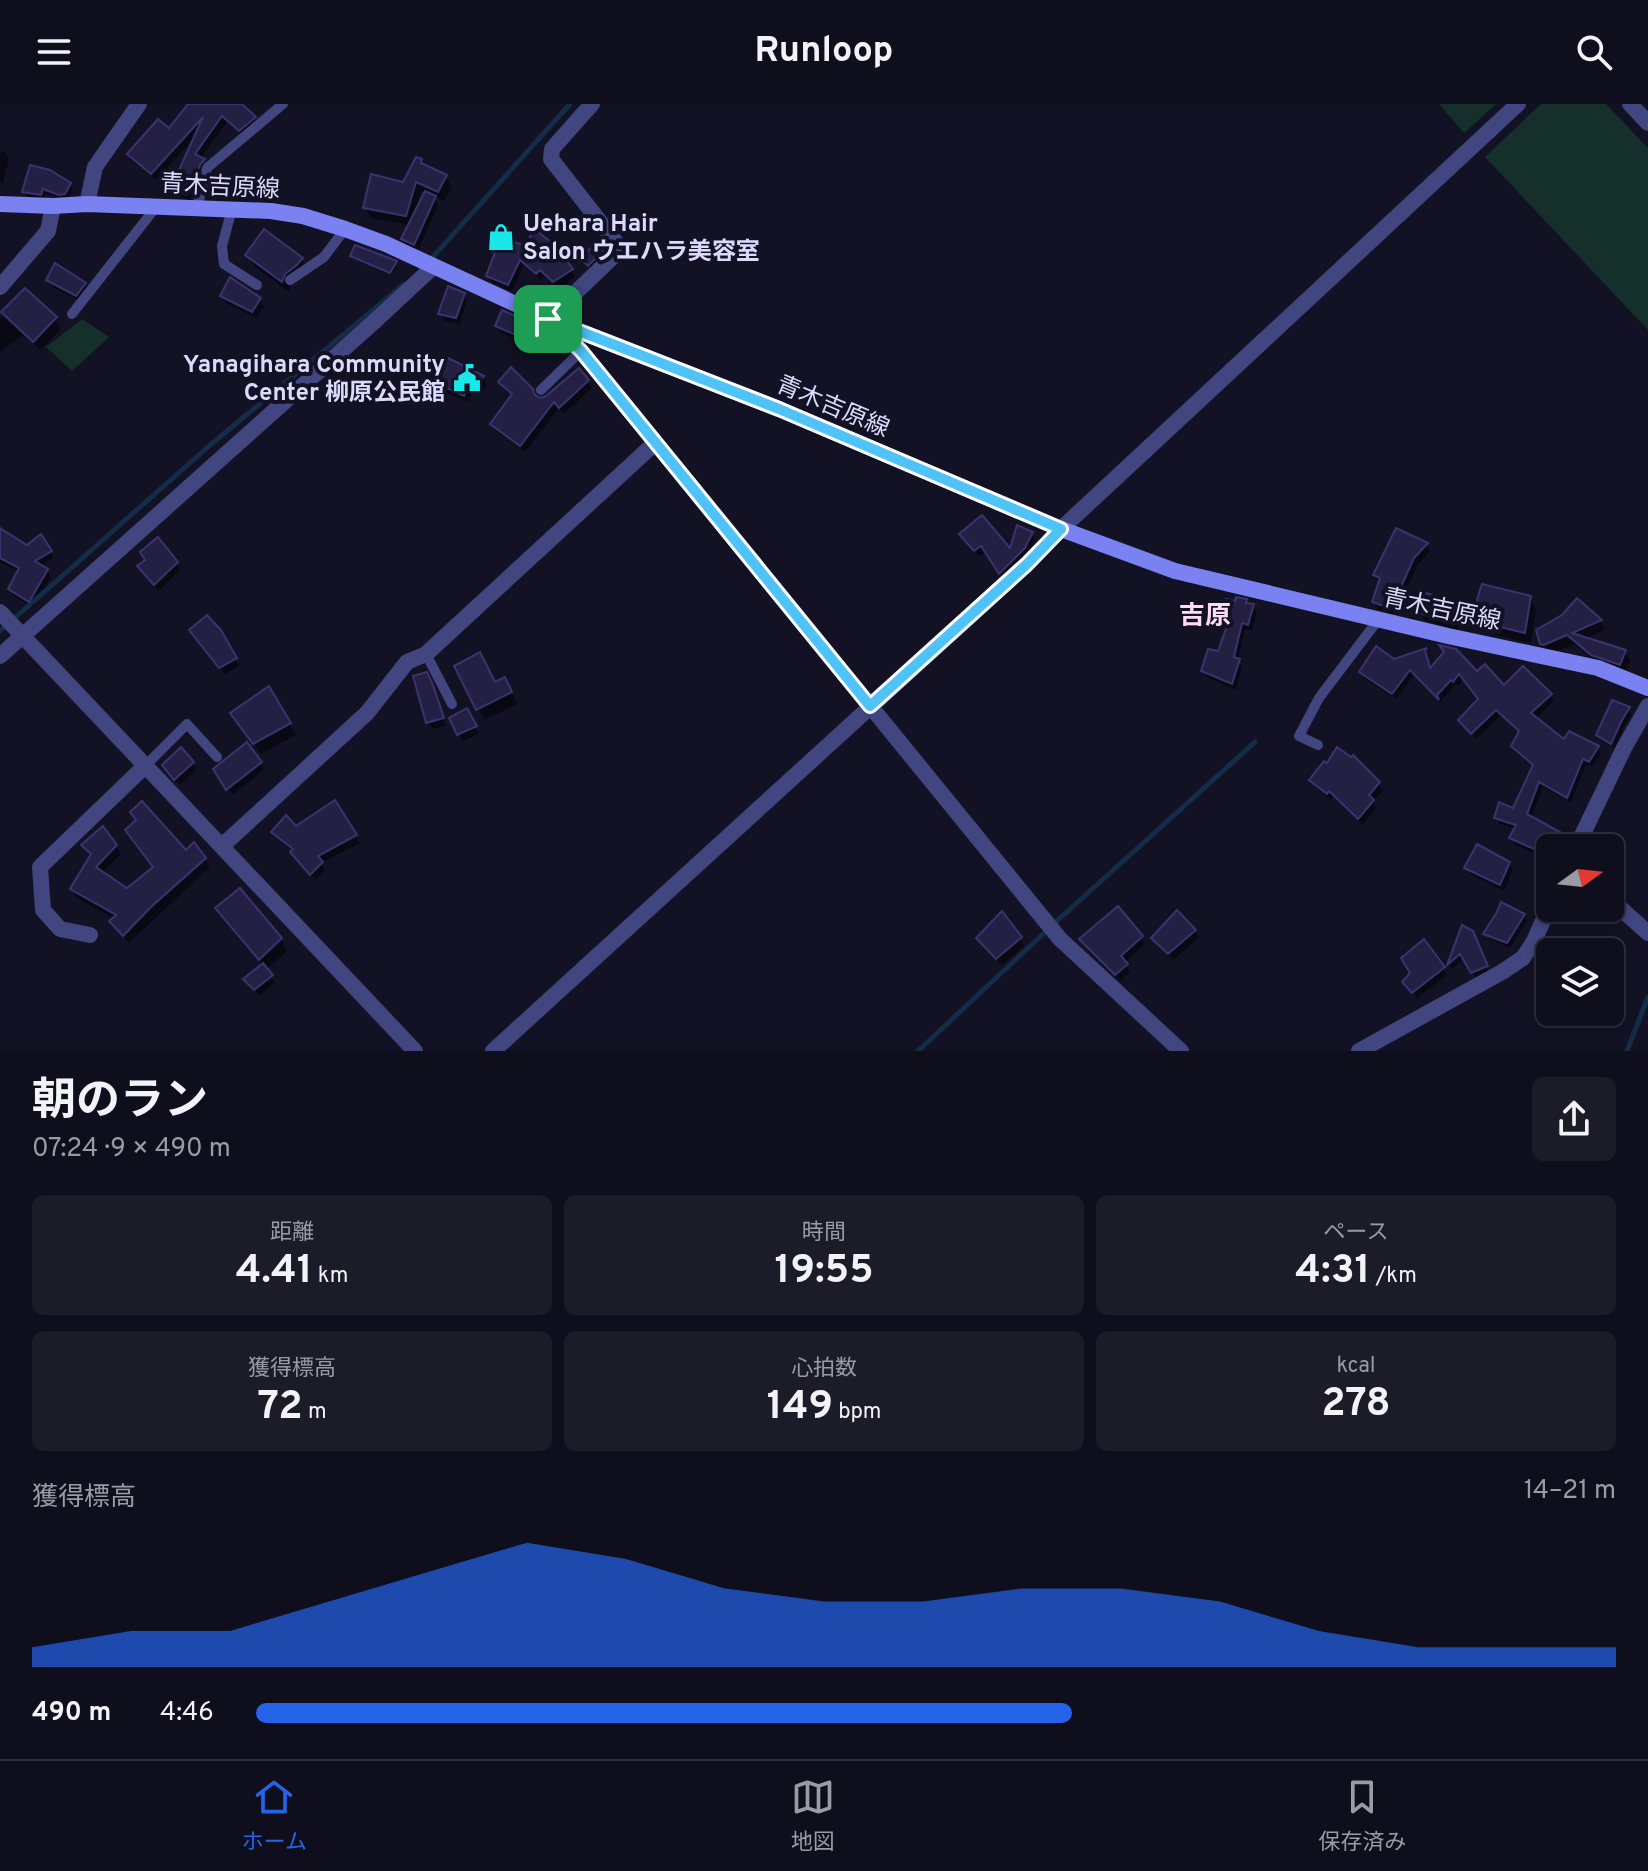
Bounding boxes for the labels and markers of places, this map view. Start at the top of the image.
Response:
place label: Uehara Hair Salon ウエハラ美容室 [523,210,760,268]
shop icon: Uehara Hair Salon ウエハラ美容室 [486,222,516,252]
pin [514,285,582,353]
place label: Yanagihara Community Center 柳原公民館 [183,351,445,409]
public building icon: Yanagihara Community Center 柳原公民館 [452,363,482,393]

